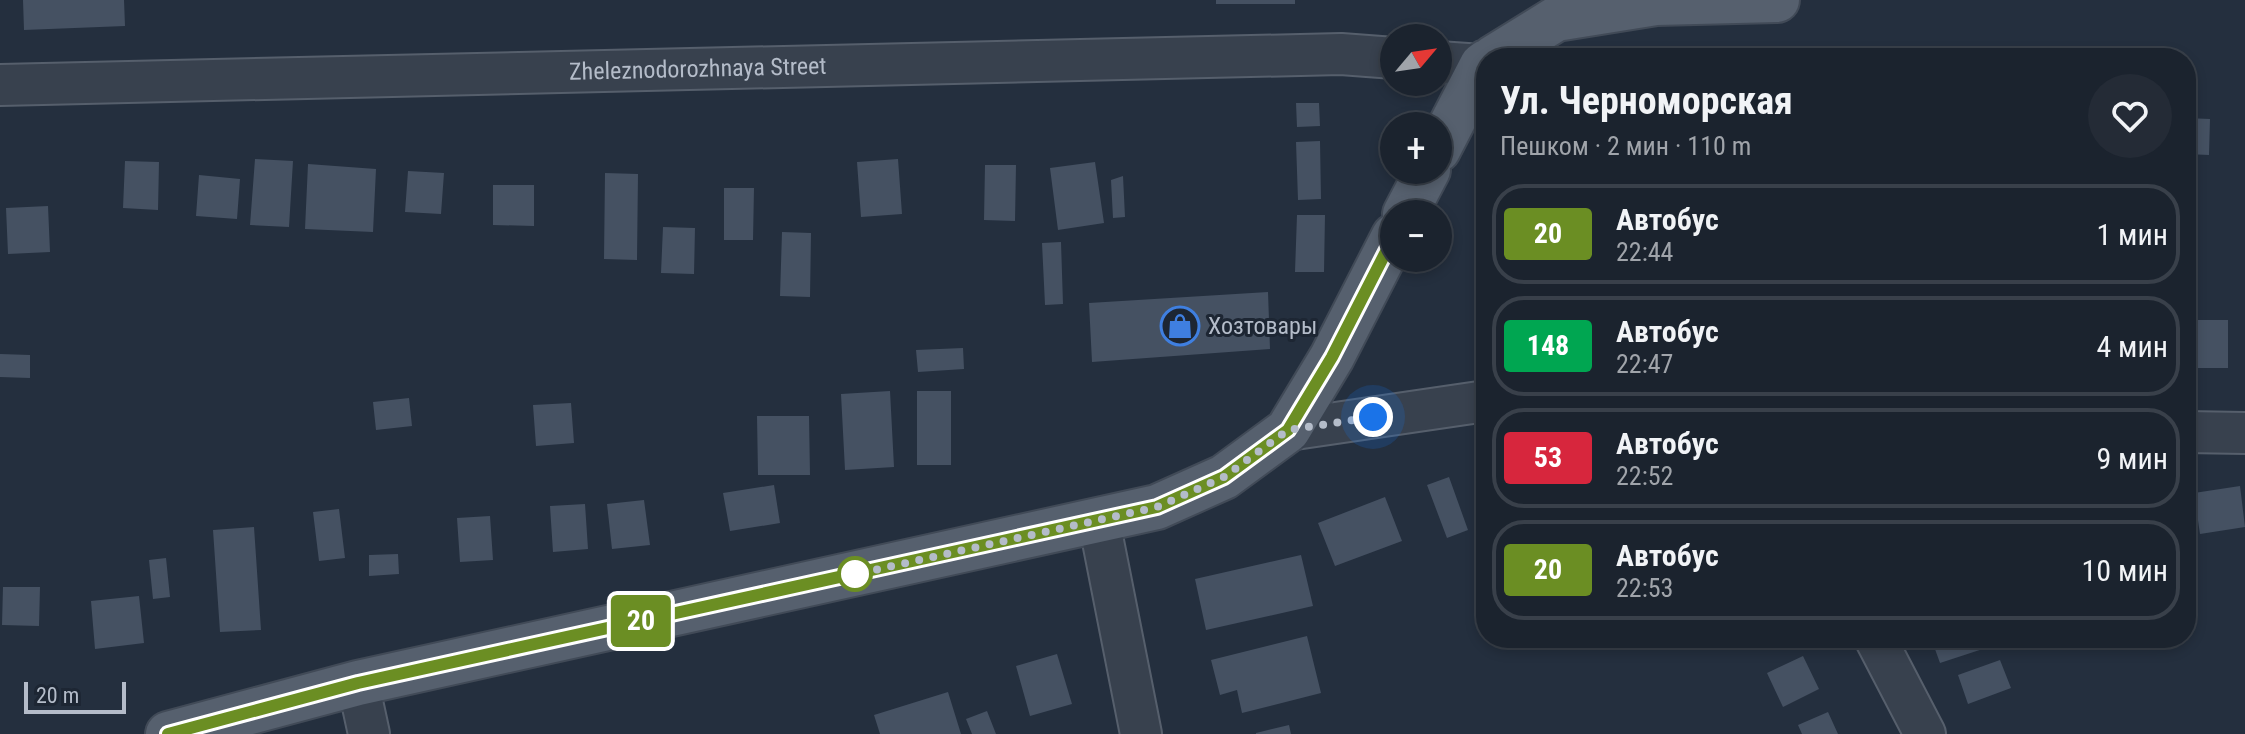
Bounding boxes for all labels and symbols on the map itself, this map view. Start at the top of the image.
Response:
north arrow [1380,24,1452,96]
street label: Zheleznodorozhnaya Street [569,52,827,86]
shop icon: Хозтовары [1159,305,1201,347]
place label: Хозтовары [1208,312,1317,340]
your location [1353,397,1393,437]
unlabelled marker [838,557,872,591]
line badge: 20 [605,595,677,647]
scale bar [24,678,126,714]

